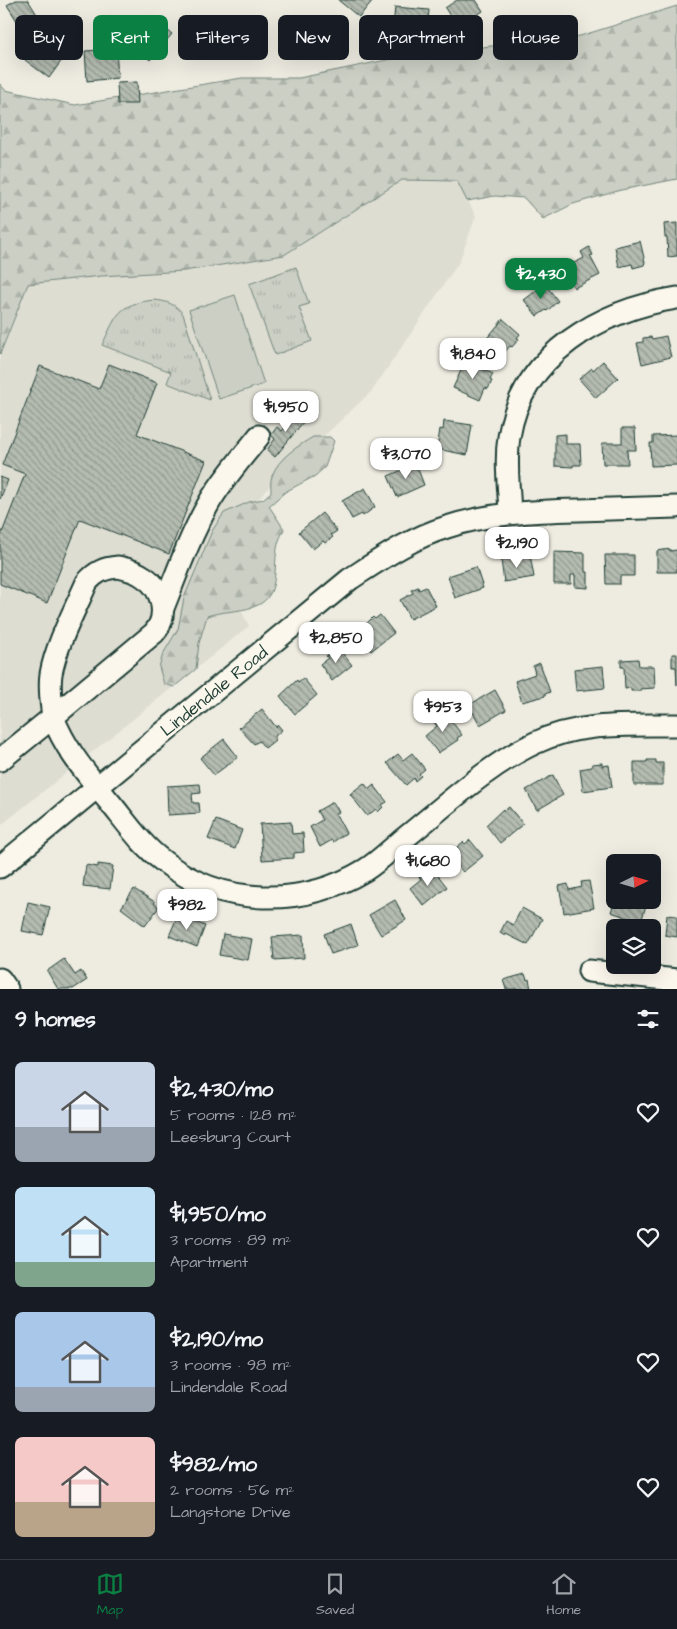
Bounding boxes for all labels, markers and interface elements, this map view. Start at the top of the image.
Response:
chip: Buy [15,15,83,60]
chip: Rent [93,15,168,60]
chip: Filters [178,15,268,60]
chip: New [278,15,349,60]
chip: Apartment [359,15,483,60]
chip: House [493,15,578,60]
pin: $2,430 [500,258,582,300]
text: $2,430 [516,263,566,285]
pin: $1,840 [432,338,514,380]
text: $1,840 [450,343,496,365]
pin: $1,950 [245,390,327,433]
text: $1,950 [264,396,308,418]
pin: $3,070 [365,438,447,480]
text: $3,070 [381,443,431,465]
pin: $2,190 [476,526,558,569]
text: $2,190 [496,532,538,554]
pin: $2,850 [295,622,377,664]
text: $2,850 [310,627,362,649]
street label: Lindendale Road [155,640,273,743]
pin: $953 [413,690,473,733]
text: $953 [424,696,462,718]
pin: $1,680 [387,844,469,887]
text: $1,680 [406,850,450,872]
north arrow [606,854,661,909]
map controls [606,854,661,974]
pin: $982 [157,888,217,931]
text: $982 [168,894,206,916]
button: layers [606,919,661,974]
text: 9 homes [15,1005,96,1034]
icon: filters [634,1005,662,1033]
text: $2,430/mo [170,1075,273,1104]
icon: home [55,1082,115,1142]
icon: heart [634,1098,662,1126]
text: 5 rooms · 128 m² [170,1104,297,1126]
text: Leesburg Court [170,1126,291,1148]
text: $1,950/mo [170,1200,266,1229]
icon: home [55,1207,115,1267]
icon: heart [634,1223,662,1251]
text: 3 rooms · 89 m² [170,1229,291,1251]
text: Apartment [170,1251,248,1273]
text: $2,190/mo [170,1325,263,1354]
icon: home [55,1332,115,1392]
icon: heart [634,1348,662,1376]
text: 3 rooms · 98 m² [170,1354,291,1376]
text: Lindendale Road [170,1376,287,1398]
text: $982/mo [170,1450,257,1479]
icon: home [55,1457,115,1517]
icon: heart [634,1473,662,1501]
text: 2 rooms · 56 m² [170,1479,294,1501]
text: Langstone Drive [170,1501,291,1523]
tab: Map [96,1570,124,1620]
tab: Saved [316,1570,354,1620]
tab: Home [546,1570,581,1620]

